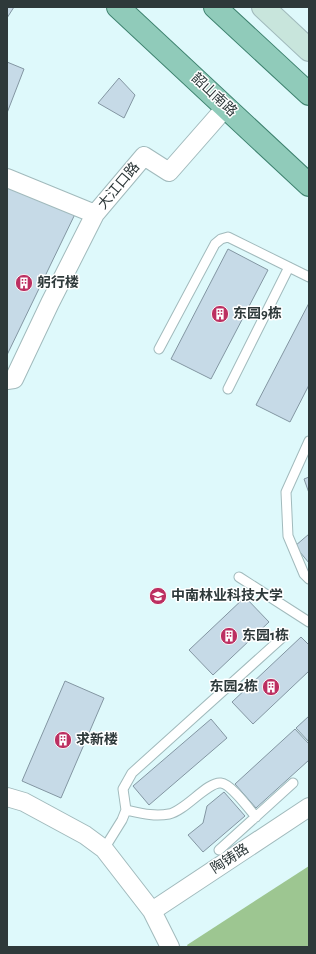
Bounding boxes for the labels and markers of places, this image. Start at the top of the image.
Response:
building icon: 躬行楼 [14,273,34,293]
place label: 躬行楼 [37,275,79,290]
building icon: 东园9栋 [210,304,230,324]
place label: 东园9栋 [233,305,282,321]
school or university icon: 中南林业科技大学 [148,586,168,606]
place label: 中南林业科技大学 [171,588,283,603]
building icon: 东园1栋 [219,626,239,646]
place label: 东园1栋 [242,627,289,643]
building icon: 东园2栋 [261,677,281,697]
place label: 东园2栋 [209,678,258,694]
building icon: 求新楼 [53,730,73,750]
place label: 求新楼 [76,731,118,747]

